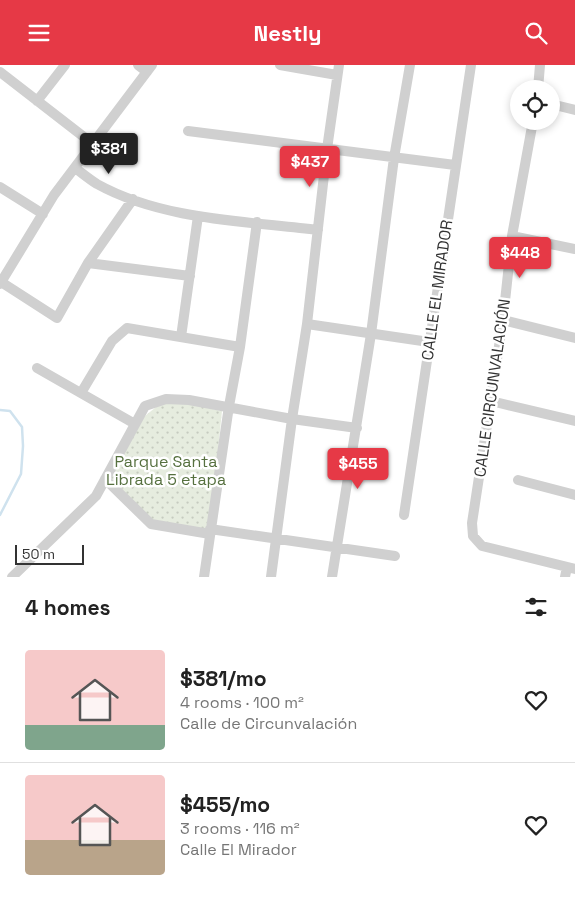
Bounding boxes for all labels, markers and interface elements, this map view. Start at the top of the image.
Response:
icon: menu [25,19,53,47]
text: Nestly [253,19,322,47]
icon: search [522,19,550,47]
map controls [510,80,560,130]
button: locate [510,80,560,130]
pin: $381 [79,133,139,175]
text: $381 [91,138,127,159]
pin: $437 [280,145,340,188]
text: $437 [291,151,329,172]
street label: CALLE EL MIRADOR [417,218,457,362]
pin: $448 [490,237,550,279]
text: $448 [500,242,540,263]
street label: CALLE CIRCUNVALACIÓN [469,297,515,479]
pin: $455 [328,447,388,490]
park label: Parque Santa Librada 5 etapa [106,451,226,490]
text: $455 [338,453,378,474]
scale bar [15,542,84,565]
text: 50 m [22,545,55,563]
icon: filters [522,593,550,621]
text: 4 homes [25,594,111,621]
text: $381/mo [180,665,267,692]
icon: home [65,670,125,730]
icon: heart [522,686,550,714]
text: 4 rooms · 100 m² [180,692,304,713]
text: Calle de Circunvalación [180,713,357,734]
text: $455/mo [180,791,270,818]
icon: home [65,795,125,855]
icon: heart [522,811,550,839]
text: 3 rooms · 116 m² [180,818,300,839]
text: Calle El Mirador [180,839,297,860]

